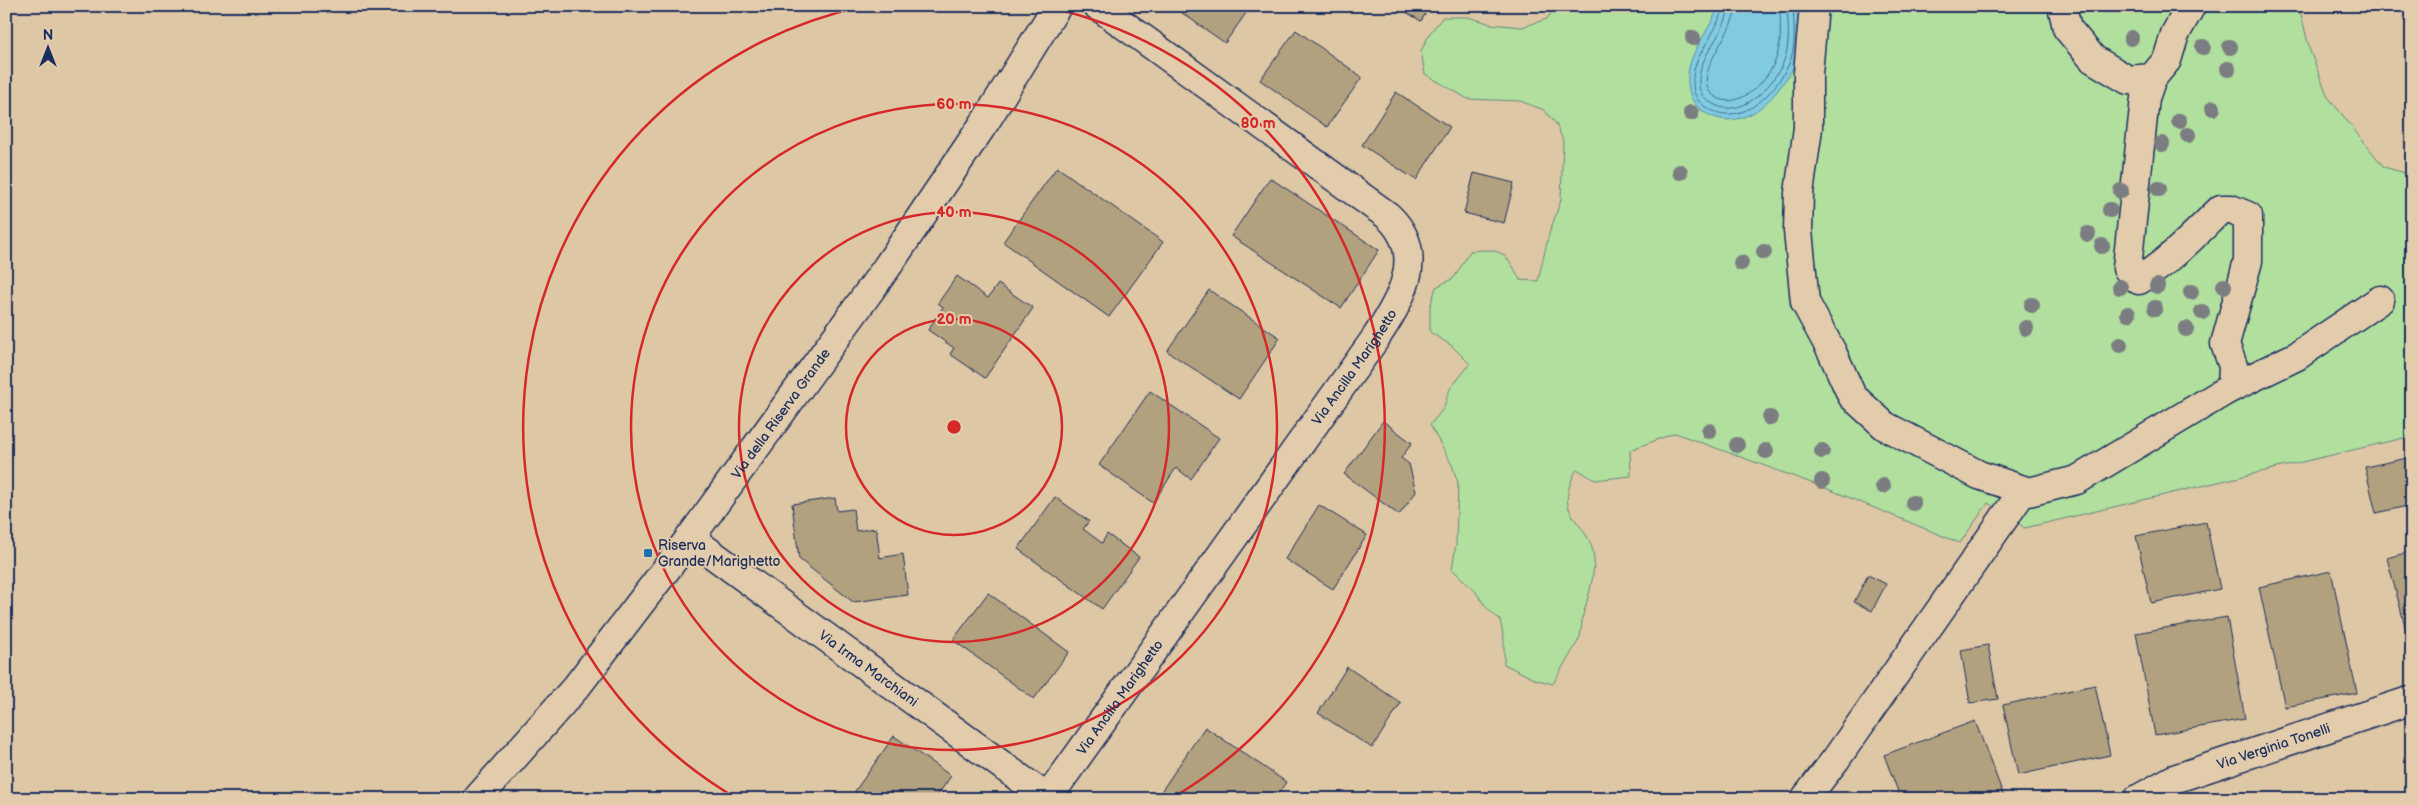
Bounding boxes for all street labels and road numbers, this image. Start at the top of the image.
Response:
street label: Via Ancilla Marighetto [1308,306,1400,428]
street label: Via della Riserva Grande [727,345,834,482]
street label: Via Irma Marchiani [816,626,922,710]
street label: Via Ancilla Marighetto [1073,636,1166,758]
street label: Via Verginia Tonelli [2215,719,2332,773]

